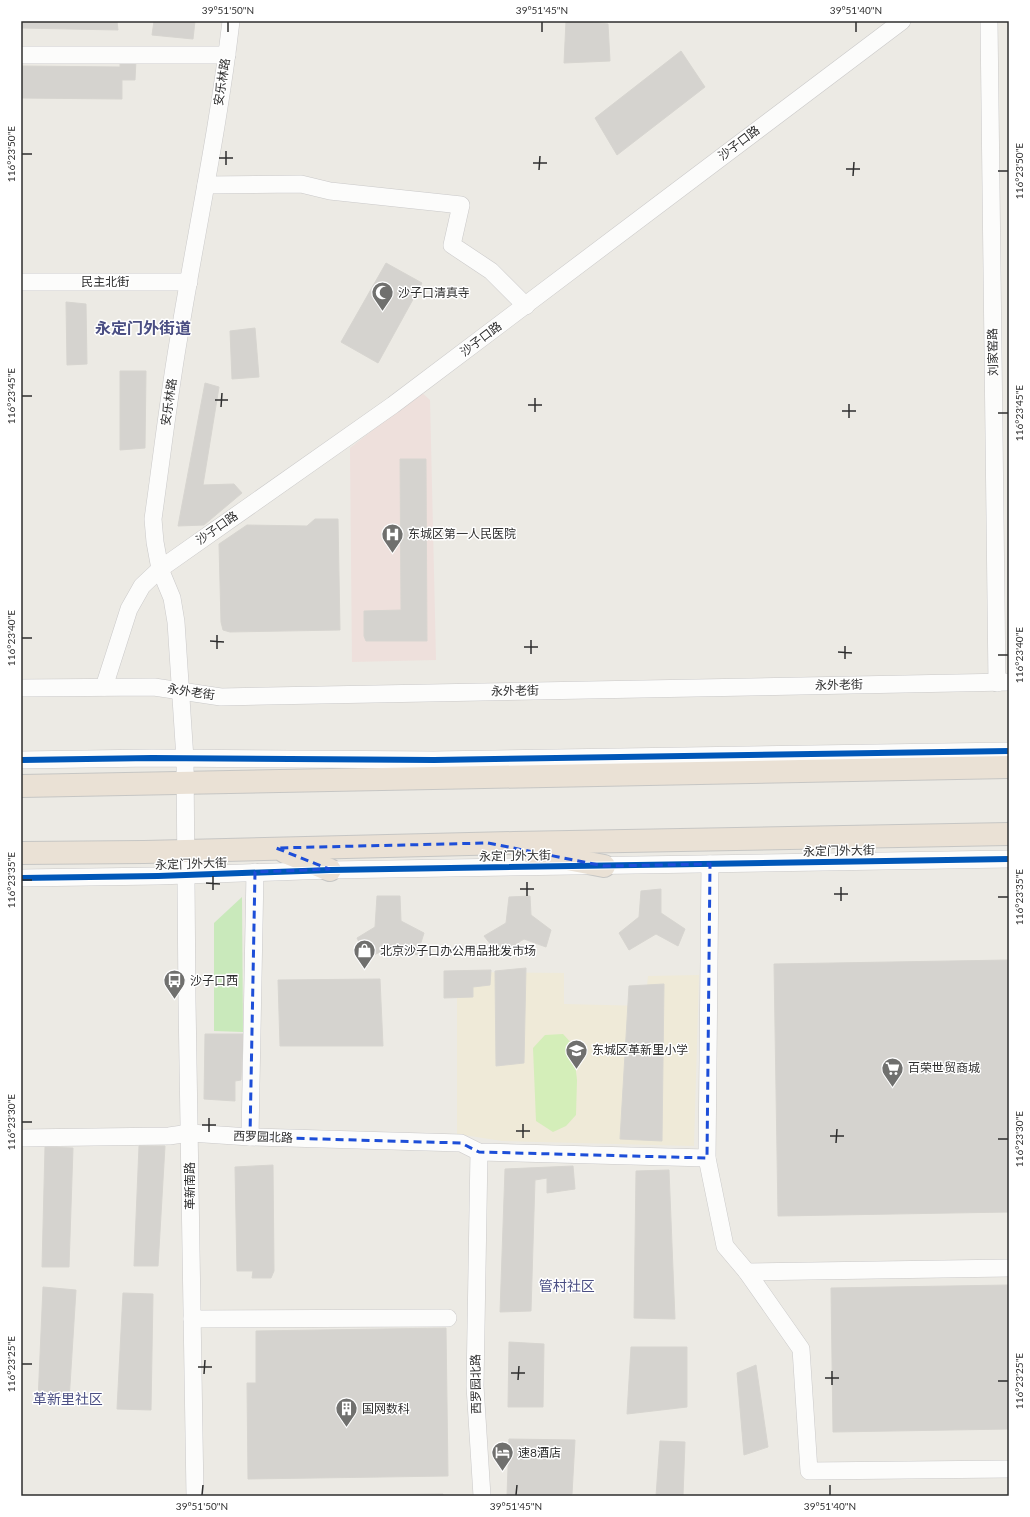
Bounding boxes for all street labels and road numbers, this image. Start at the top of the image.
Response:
street label: 安乐林路 [210,57,233,107]
street label: 沙子口路 [715,122,762,163]
street label: 民主北街 [81,274,129,289]
street label: 沙子口路 [457,318,504,359]
street label: 刘家窑路 [985,328,1000,376]
street label: 安乐林路 [158,377,179,427]
street label: 沙子口路 [193,508,241,548]
street label: 永外老街 [815,677,863,692]
street label: 永外老街 [166,681,216,702]
street label: 永外老街 [491,683,539,698]
street label: 永定门外大街 [803,842,875,859]
street label: 永定门外大街 [479,847,551,864]
street label: 永定门外大街 [155,855,227,872]
street label: 西罗园北路 [233,1128,293,1145]
street label: 革新南路 [182,1162,197,1210]
street label: 西罗园北路 [467,1354,484,1414]

